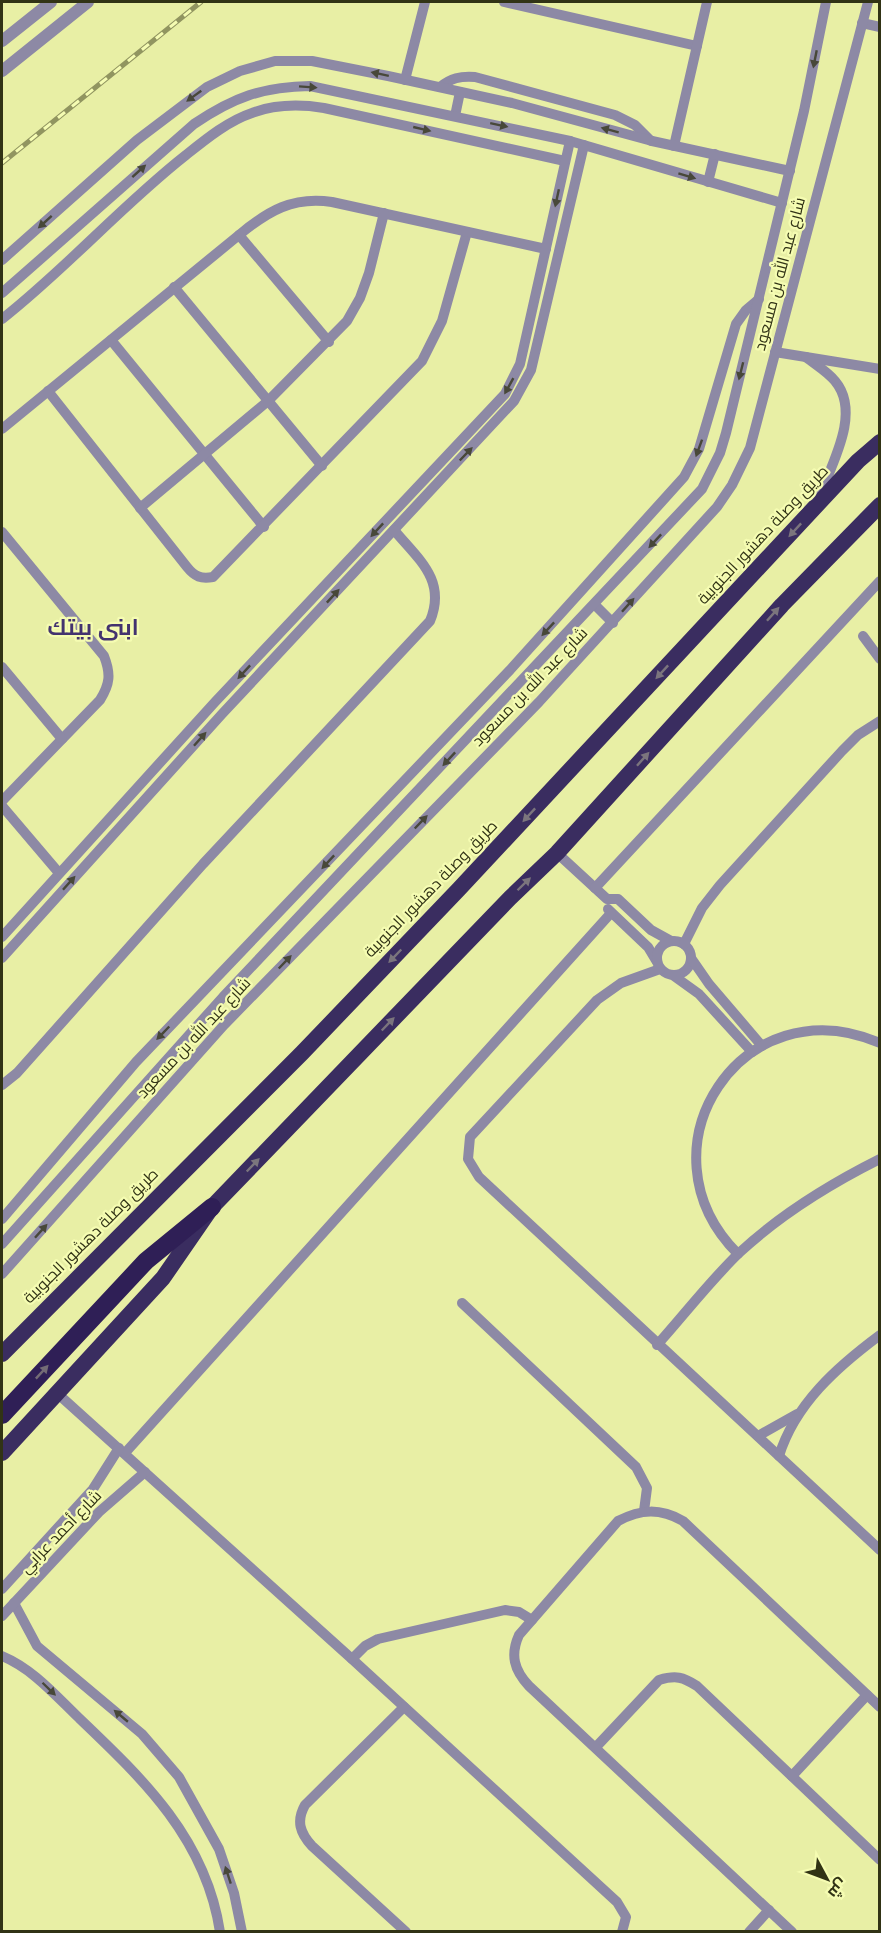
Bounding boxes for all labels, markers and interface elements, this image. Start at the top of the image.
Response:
one-way arrow [810,50,819,69]
one-way arrow [370,69,389,79]
one-way arrow [298,82,317,91]
one-way arrow [187,90,203,102]
one-way arrow [490,121,509,130]
one-way arrow [413,124,432,134]
one-way arrow [601,125,619,134]
one-way arrow [131,165,146,178]
one-way arrow [678,172,696,181]
one-way arrow [552,189,561,208]
street label: شارع عبد الله بن مسعود [749,195,811,353]
one-way arrow [38,214,52,228]
one-way arrow [736,362,746,380]
one-way arrow [504,378,514,395]
one-way arrow [693,439,703,457]
one-way arrow [459,448,473,462]
street label: طريق وصلة دهشور الجنوبية [693,461,833,609]
one-way arrow [371,522,385,536]
one-way arrow [788,522,802,537]
one-way arrow [649,533,662,548]
one-way arrow [326,589,340,604]
one-way arrow [621,598,635,613]
one-way arrow [766,607,779,622]
district label: ابنى بيتك [47,613,139,643]
one-way arrow [542,621,555,636]
street label: شارع عبد الله بن مسعود [467,623,593,751]
one-way arrow [238,664,251,679]
one-way arrow [656,664,669,679]
one-way arrow [193,732,206,747]
one-way arrow [442,752,456,767]
one-way arrow [636,752,649,767]
one-way arrow [522,807,536,822]
street label: طريق وصلة دهشور الجنوبية [359,815,503,963]
one-way arrow [414,815,428,830]
one-way arrow [321,855,335,869]
one-way arrow [62,876,76,891]
one-way arrow [516,878,530,892]
one-way arrow [388,948,402,962]
one-way arrow [278,956,292,970]
street label: شارع عبد الله بن مسعود [132,973,256,1103]
one-way arrow [381,1017,394,1032]
one-way arrow [157,1026,171,1040]
one-way arrow [245,1158,259,1172]
street label: طريق وصلة دهشور الجنوبية [18,1163,164,1309]
one-way arrow [34,1223,48,1238]
one-way arrow [34,1365,48,1379]
street label: شارع أحمد عرابي [15,1485,108,1580]
one-way arrow [41,1682,56,1696]
one-way arrow [113,1709,129,1722]
north arrow [797,1849,857,1909]
one-way arrow [223,1866,233,1884]
text: ش [823,1873,853,1903]

